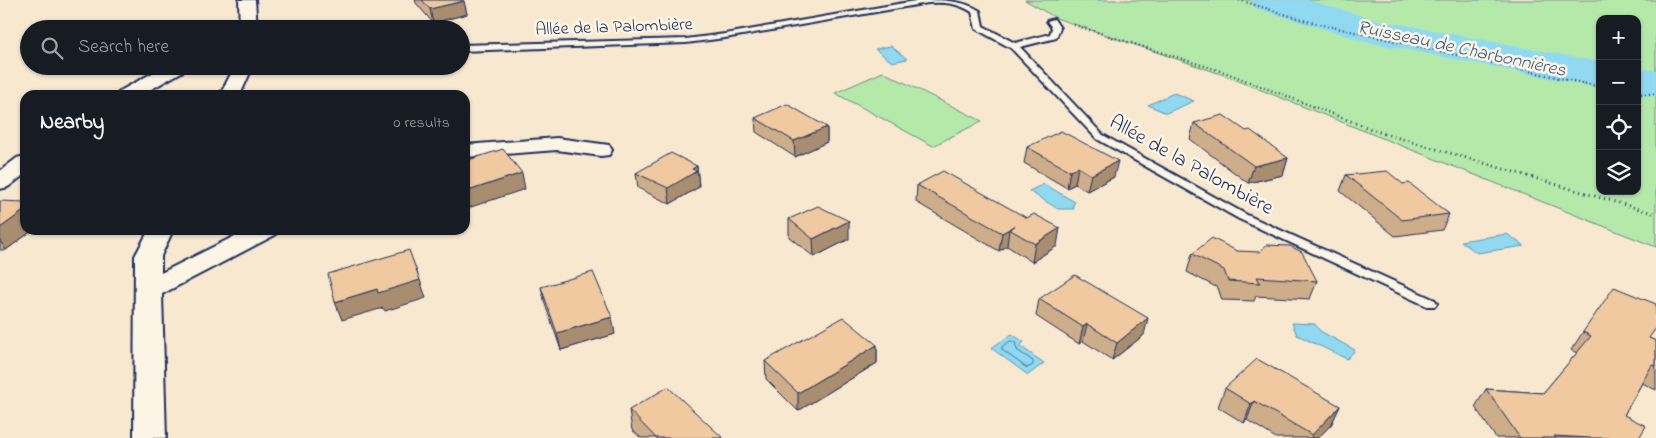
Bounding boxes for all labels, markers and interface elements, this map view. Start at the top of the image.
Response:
street label: Allée de la Palombière [535,12,694,44]
water label: Ruisseau de Charbonnières [1355,14,1569,85]
map controls [1596,15,1641,195]
button: + [1596,15,1641,60]
search box [20,20,470,75]
icon: search [38,34,66,62]
text: Search here [78,34,169,61]
button: − [1596,60,1641,105]
button: locate [1596,105,1641,150]
text: Nearby [40,108,104,138]
street label: Allée de la Palombière [1103,108,1279,224]
text: 0 results [394,111,450,135]
button: layers [1596,150,1641,195]

